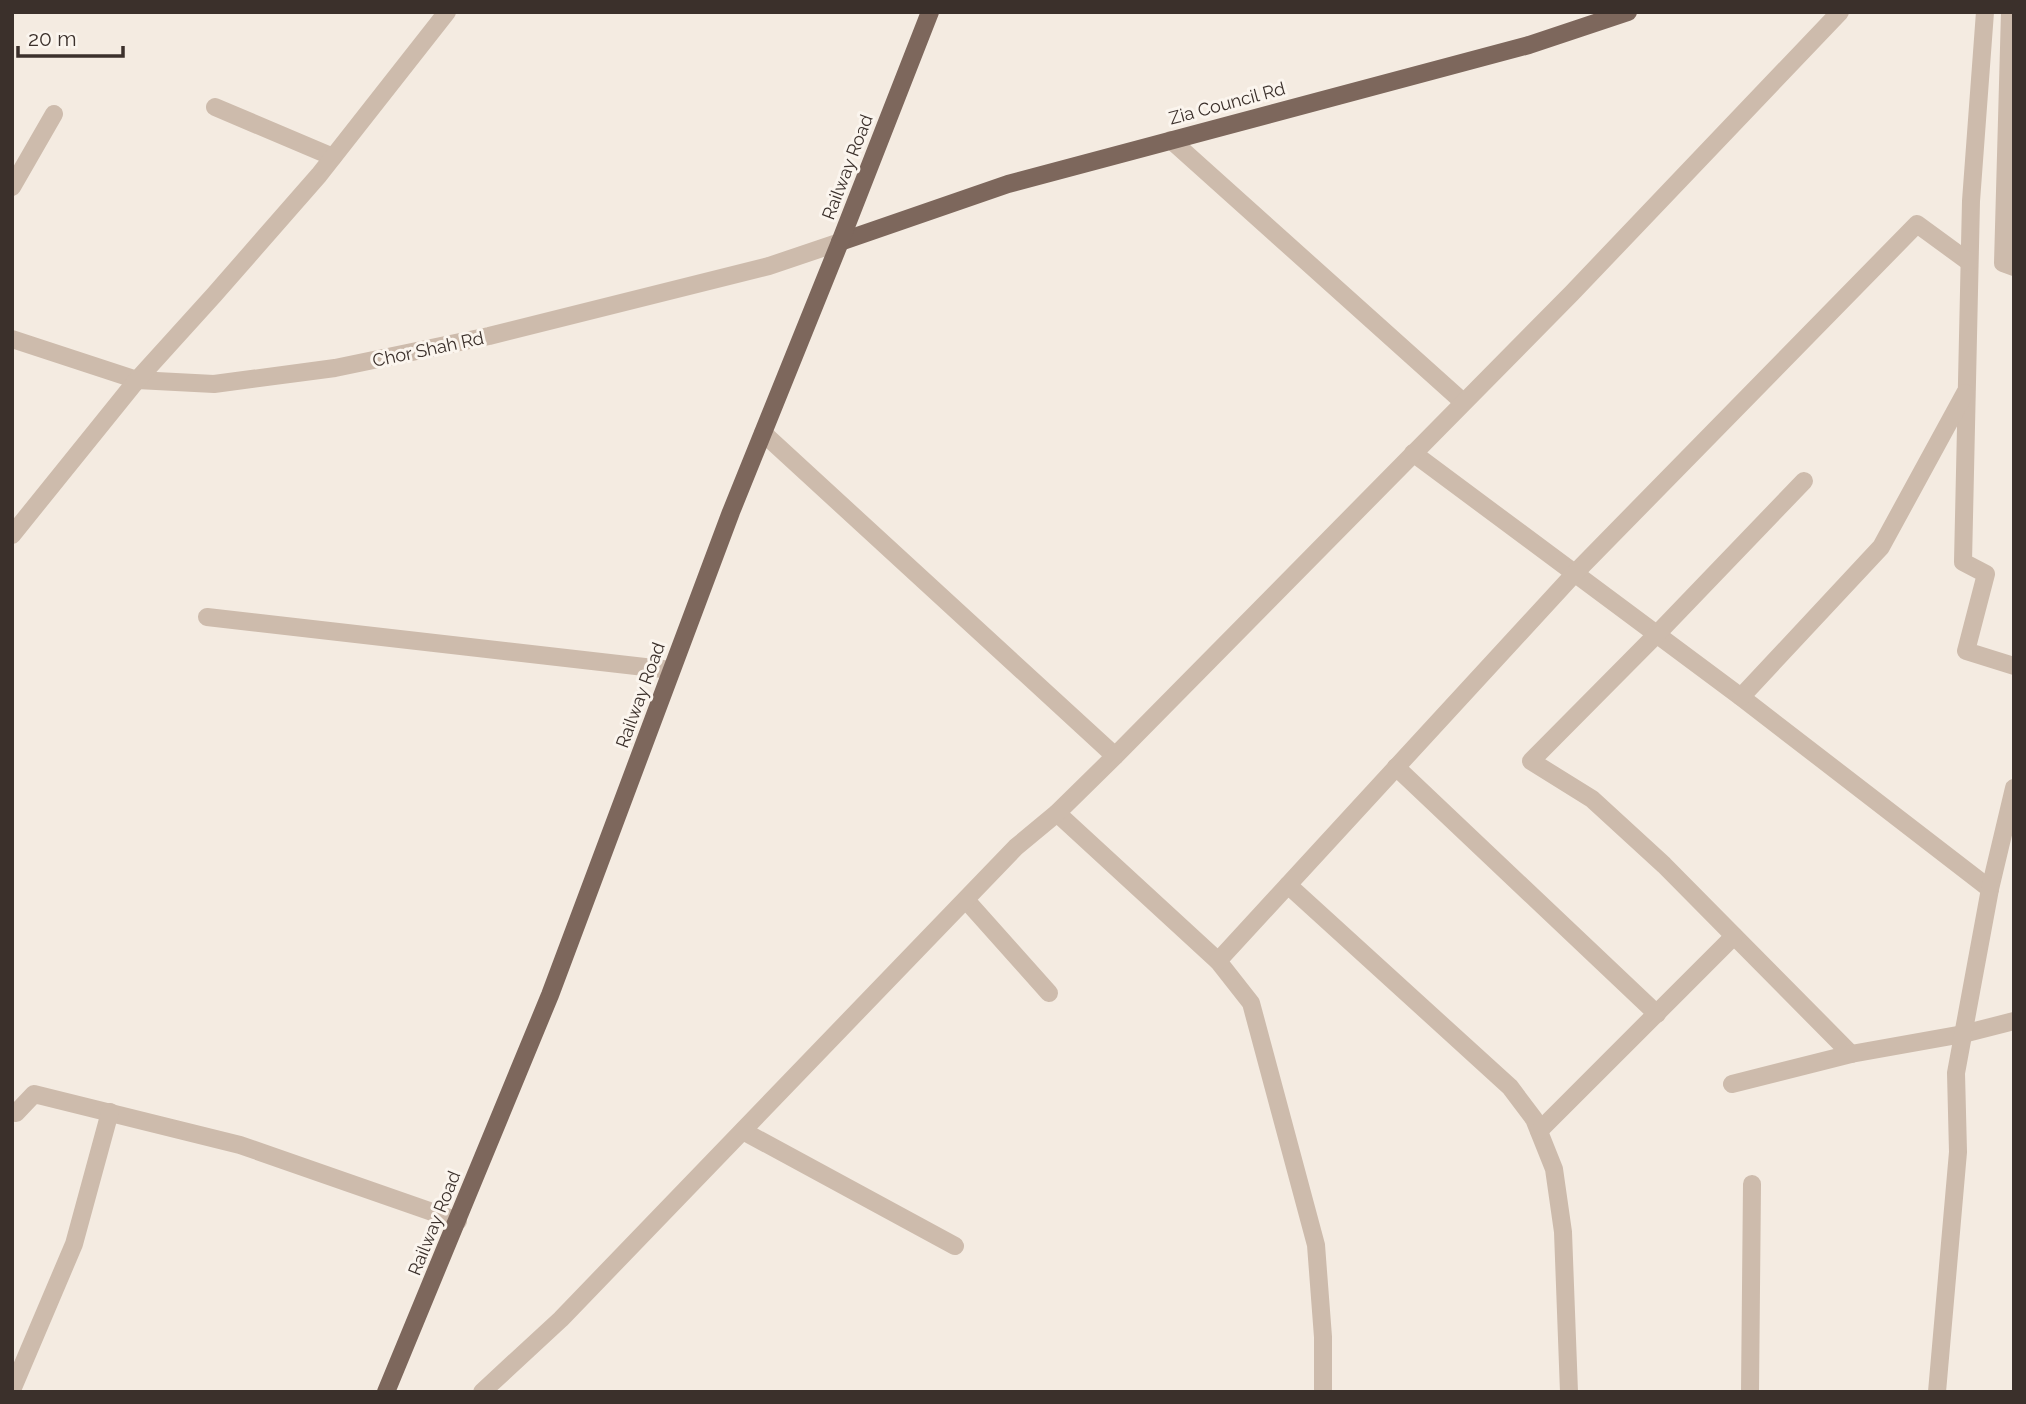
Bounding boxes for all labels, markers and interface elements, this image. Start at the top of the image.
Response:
scale bar [18,14,122,58]
text: 20 m [28,26,76,51]
street label: Zia Council Rd [1167,77,1287,129]
street label: Railway Road [817,111,877,223]
street label: Chor Shah Rd [371,327,485,371]
street label: Railway Road [611,639,669,751]
street label: Railway Road [403,1168,465,1278]

